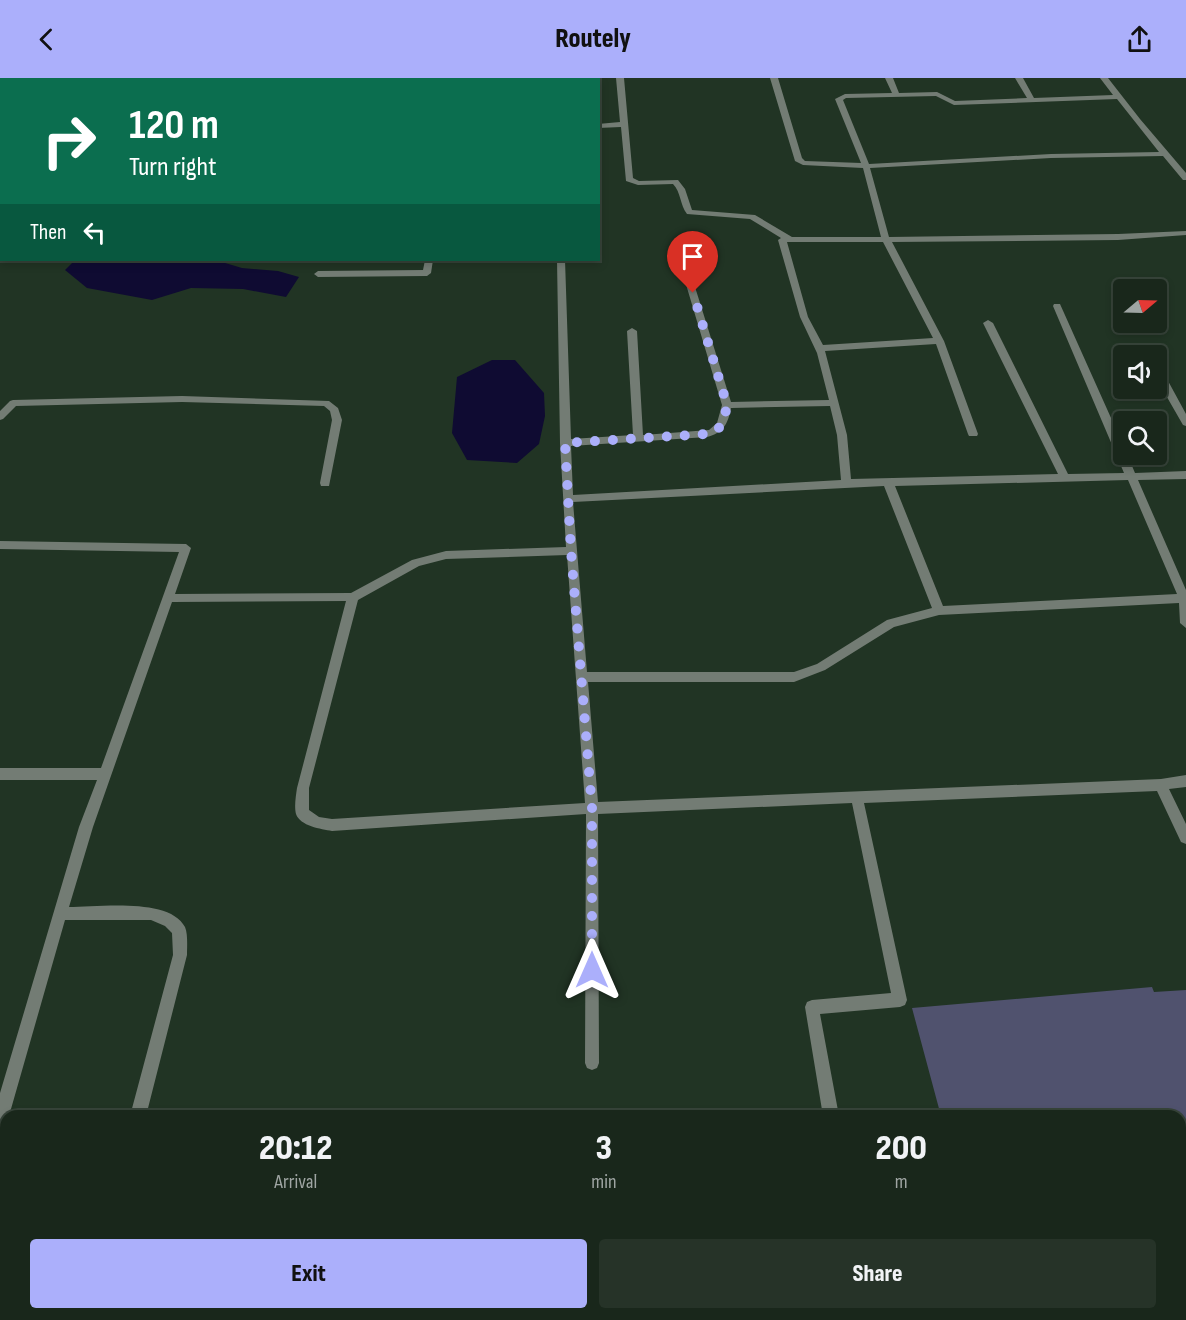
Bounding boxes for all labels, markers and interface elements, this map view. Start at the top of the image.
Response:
icon: back [30,23,63,56]
text: Routely [555,23,631,55]
icon: share [1123,23,1156,56]
text: 120 m [129,100,219,151]
icon: right [30,102,108,180]
text: Turn right [129,151,216,183]
icon: left [78,216,111,249]
text: Then [30,219,66,246]
pin [667,231,718,293]
icon: arrive [676,240,709,273]
north arrow [1113,279,1167,333]
map controls [1113,279,1167,465]
button: sound [1113,345,1167,399]
button: search [1113,411,1167,465]
position arrow [560,938,624,1002]
text: 20:12 [259,1127,332,1170]
text: 3 [596,1127,612,1170]
text: 200 [876,1127,927,1170]
text: Arrival [274,1170,317,1194]
text: min [591,1170,616,1194]
text: m [895,1170,908,1194]
button: Exit [30,1239,587,1308]
button: Share [599,1239,1156,1308]

